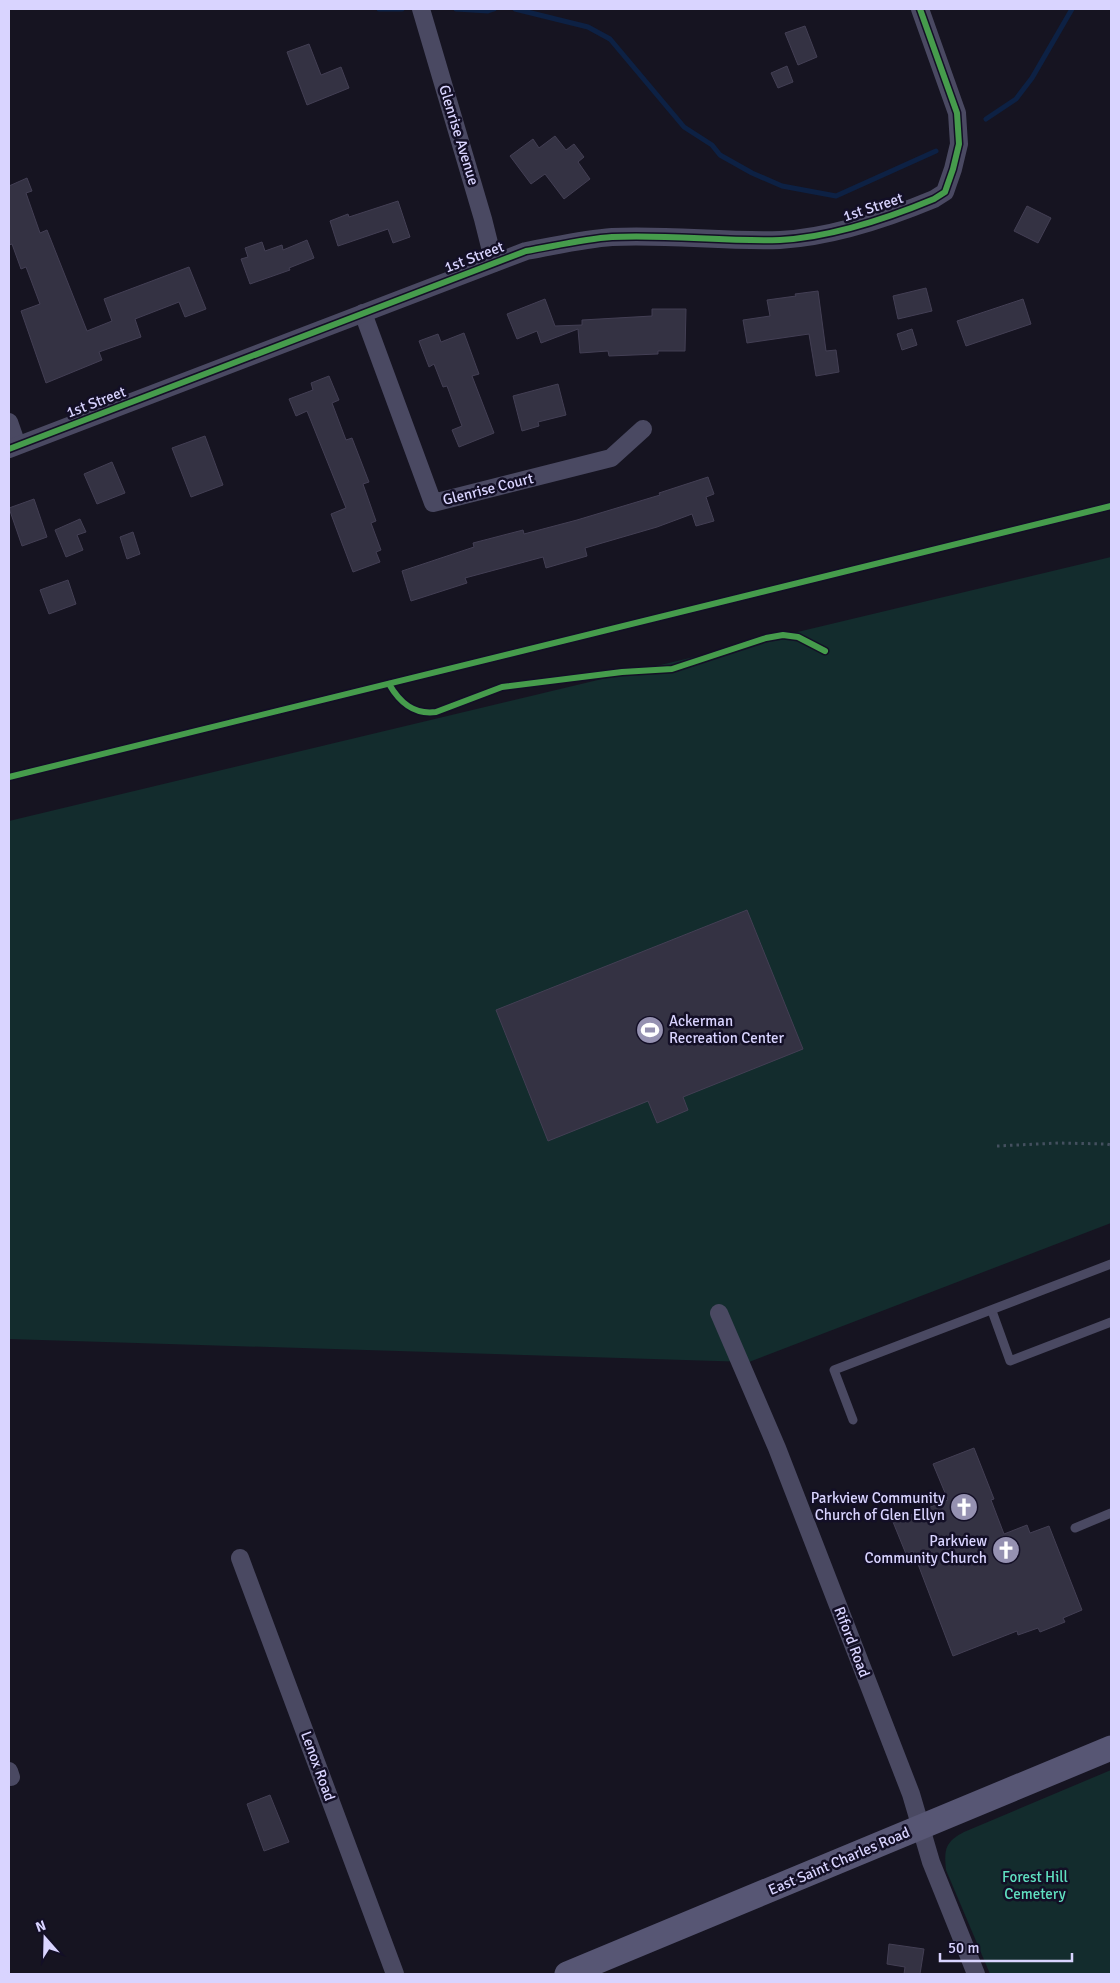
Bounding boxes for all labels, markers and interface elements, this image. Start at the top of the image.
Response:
street label: Glenrise Avenue [435,83,483,187]
street label: 1st Street [841,189,905,225]
street label: 1st Street [442,237,506,277]
street label: 1st Street [64,382,128,422]
street label: Glenrise Court [441,469,535,509]
place label: Ackerman Recreation Center [669,1012,785,1047]
sports icon: Ackerman Recreation Center [635,1015,665,1045]
place label: Parkview Community Church of Glen Ellyn [811,1489,945,1524]
church icon: Parkview Community Church of Glen Ellyn [949,1492,979,1522]
place label: Parkview Community Church [864,1532,987,1567]
church icon: Parkview Community Church [991,1535,1021,1565]
street label: Riford Road [830,1604,874,1680]
street label: Lenox Road [297,1729,339,1803]
street label: East Saint Charles Road [766,1823,912,1899]
park label: Forest Hill Cemetery [1002,1868,1068,1903]
north arrow [20,1913,70,1963]
text: N [33,1917,48,1936]
scale bar [940,1930,1072,1962]
text: 50 m [948,1939,979,1957]

